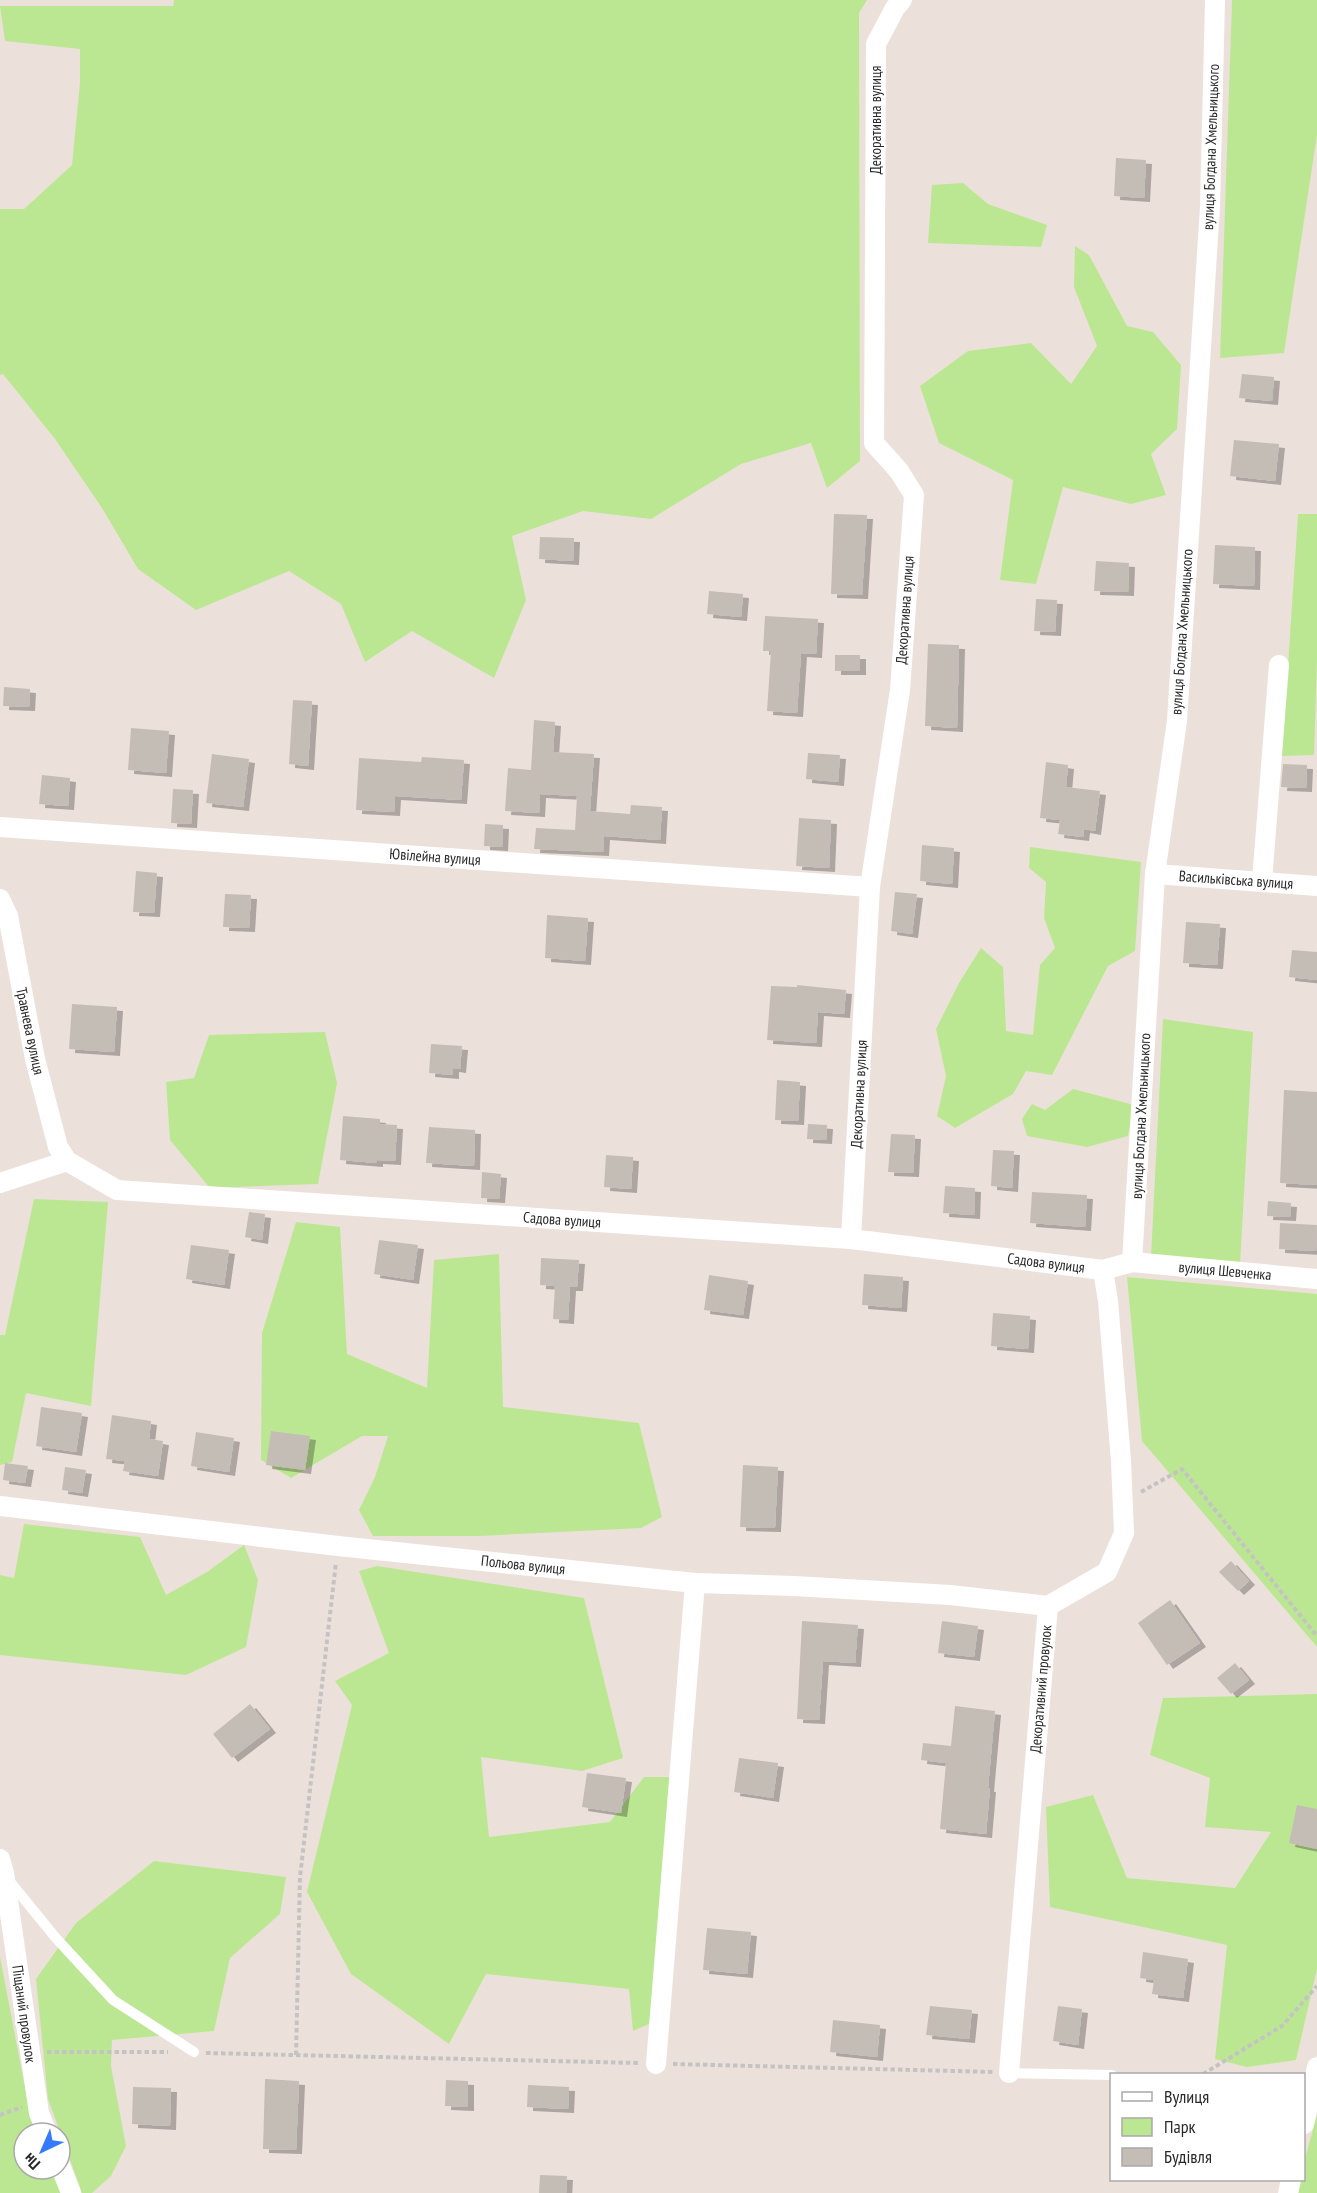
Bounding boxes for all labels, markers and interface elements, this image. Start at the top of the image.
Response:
street label: вулиця Богдана Хмельницького [1198,63,1223,230]
street label: Декоративна вулиця [866,66,885,174]
street label: вулиця Богдана Хмельницького [1166,548,1197,716]
street label: Декоративна вулиця [891,555,918,665]
street label: Ювілейна вулиця [389,844,481,869]
street label: Васильківська вулиця [1178,866,1294,893]
street label: Травнева вулиця [12,986,49,1076]
street label: вулиця Богдана Хмельницького [1127,1032,1154,1200]
street label: Декоративна вулиця [846,1039,871,1149]
street label: Садова вулиця [523,1207,602,1232]
street label: Садова вулиця [1006,1248,1086,1277]
street label: вулиця Шевченка [1178,1257,1272,1284]
street label: Польова вулиця [480,1551,566,1578]
street label: Декоративний провулок [1025,1624,1056,1754]
street label: Піщаний провулок [8,1964,41,2064]
legend [1110,2073,1305,2181]
text: Вулиця [1164,2085,1209,2108]
text: Парк [1164,2115,1195,2138]
north arrow [12,2121,72,2181]
text: Будівля [1164,2145,1212,2168]
text: Пн [19,2149,44,2174]

